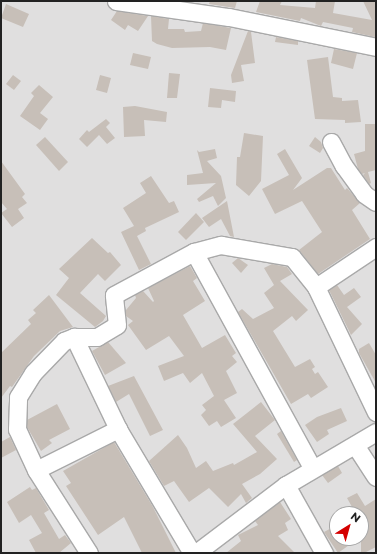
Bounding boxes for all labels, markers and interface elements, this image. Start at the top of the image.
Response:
north arrow [329,506,369,546]
text: N [348,509,363,525]

